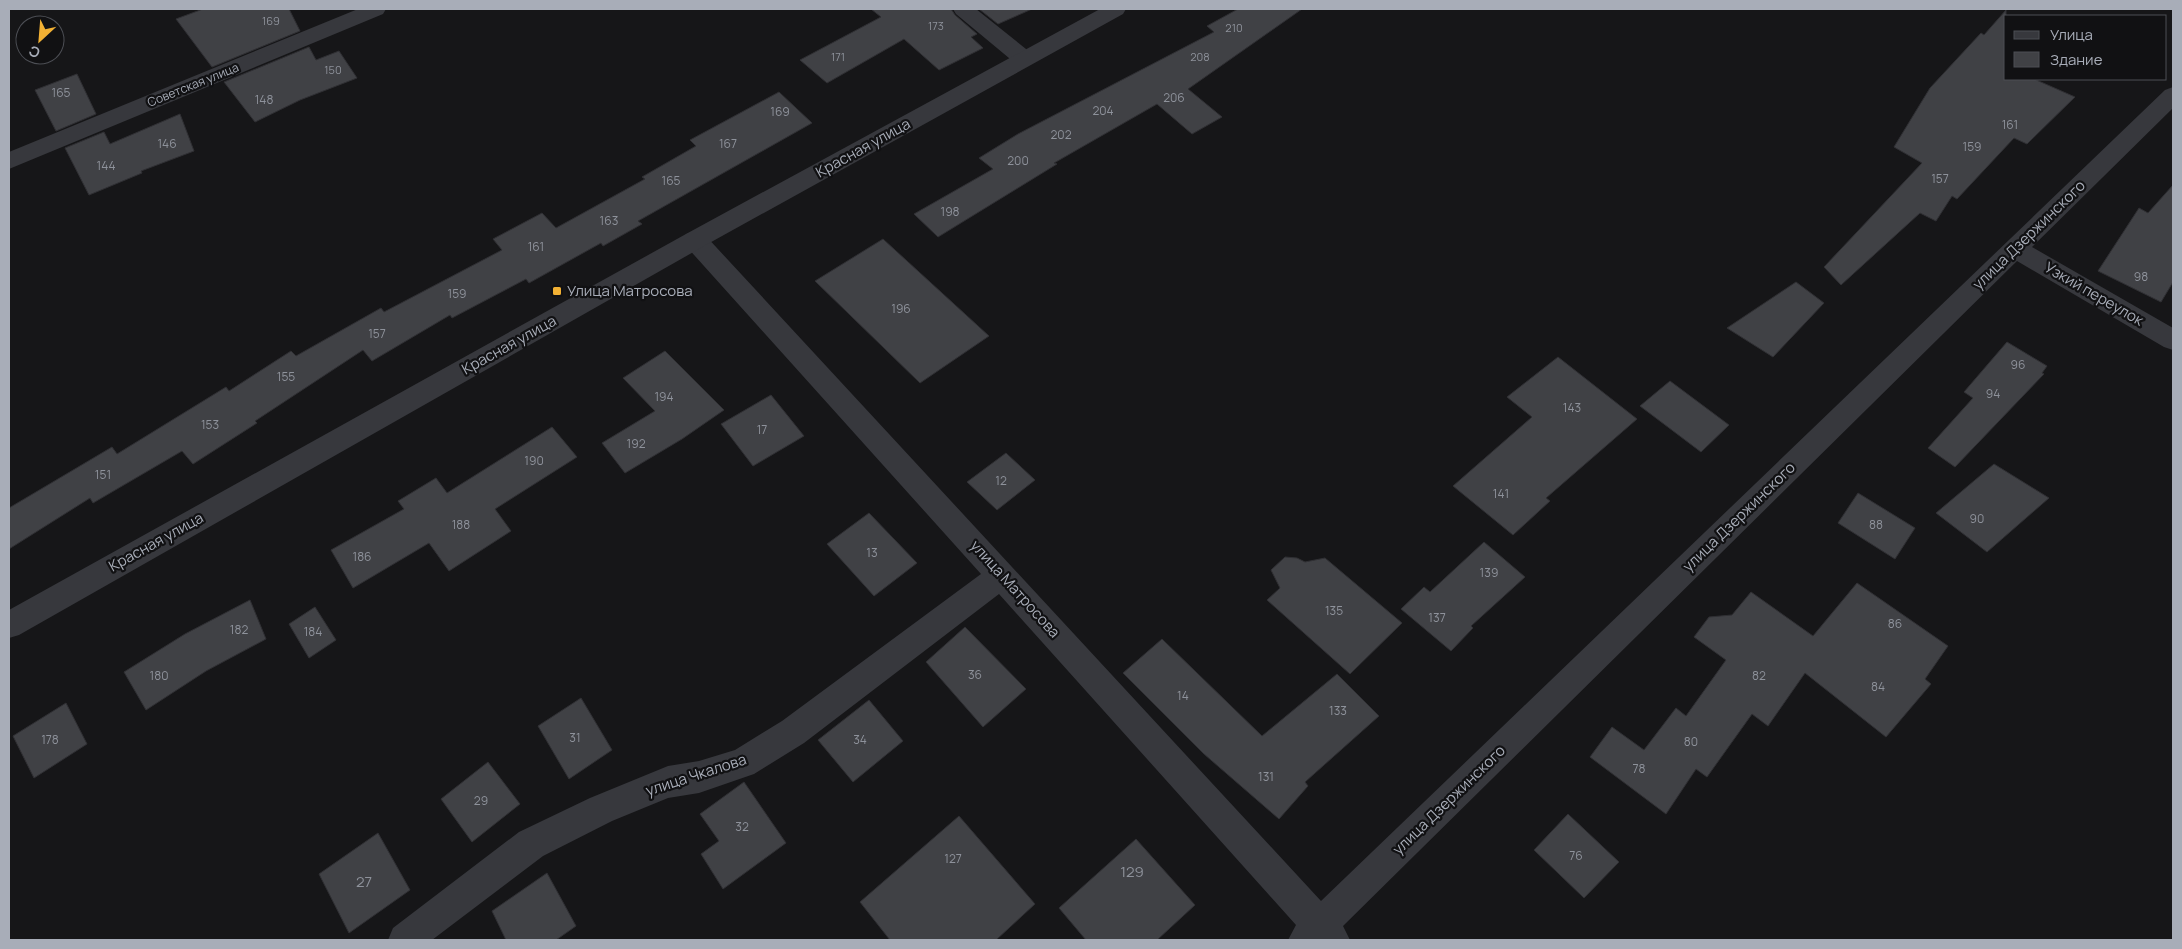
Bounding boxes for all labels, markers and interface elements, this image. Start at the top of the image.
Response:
house number: 169 [262,13,280,28]
north arrow [15,15,65,65]
legend [2004,15,2167,80]
house number: 173 [928,18,944,33]
house number: 210 [1225,20,1243,35]
text: Улица [2050,24,2093,45]
text: С [25,41,43,63]
house number: 171 [831,49,845,64]
house number: 208 [1190,49,1210,64]
text: Здание [2050,49,2103,70]
street label: Советская улица [145,58,241,111]
house number: 150 [324,62,342,77]
house number: 165 [51,84,71,101]
house number: 206 [1163,89,1185,106]
house number: 148 [255,91,273,108]
house number: 204 [1092,102,1114,119]
house number: 169 [770,103,790,120]
street label: Красная улица [812,113,914,182]
house number: 161 [2002,116,2018,133]
house number: 202 [1050,126,1072,143]
house number: 146 [157,135,177,152]
house number: 167 [719,135,737,152]
house number: 159 [1962,138,1982,155]
house number: 200 [1007,152,1029,169]
house number: 144 [97,157,115,174]
house number: 157 [1931,170,1949,187]
house number: 165 [661,172,681,189]
street label: улица Дзержинского [1968,175,2090,294]
house number: 198 [940,203,960,220]
house number: 163 [600,212,618,229]
house number: 161 [528,238,544,255]
street label: Узкий переулок [2041,257,2148,331]
house number: 98 [2134,268,2148,285]
place label: Улица Матросова [567,280,693,301]
house number: 159 [447,285,467,302]
marker: Улица Матросова [551,285,563,297]
house number: 196 [891,300,911,317]
street label: Красная улица [458,310,560,379]
house number: 157 [368,325,386,342]
house number: 96 [2011,356,2025,373]
house number: 155 [277,368,295,385]
house number: 94 [1986,385,2000,402]
house number: 194 [654,388,674,405]
house number: 143 [1563,399,1581,416]
house number: 153 [201,416,219,433]
house number: 17 [757,421,767,438]
house number: 192 [627,435,646,452]
house number: 190 [524,452,544,469]
street label: улица Дзержинского [1678,457,1800,576]
house number: 151 [95,466,111,483]
house number: 12 [995,472,1007,489]
house number: 141 [1493,485,1509,502]
street label: Красная улица [105,507,207,576]
house number: 90 [1970,510,1984,527]
house number: 188 [452,516,470,533]
house number: 88 [1869,516,1883,533]
street label: улица Матросова [966,535,1065,642]
house number: 13 [866,544,878,561]
house number: 186 [352,548,372,565]
house number: 139 [1480,564,1498,581]
house number: 135 [1325,602,1343,619]
house number: 137 [1428,609,1446,626]
house number: 86 [1888,615,1902,632]
house number: 182 [230,621,248,638]
house number: 184 [304,623,322,640]
house number: 36 [968,666,982,683]
house number: 180 [150,667,168,684]
house number: 82 [1752,667,1766,684]
house number: 84 [1871,678,1885,695]
house number: 14 [1177,687,1189,704]
house number: 133 [1329,702,1347,719]
house number: 31 [569,729,581,746]
house number: 178 [41,731,59,748]
house number: 34 [853,731,867,748]
house number: 80 [1684,733,1698,750]
street label: улица Дзержинского [1388,740,1510,859]
street label: улица Чкалова [643,748,749,801]
house number: 78 [1633,760,1646,777]
house number: 131 [1258,768,1274,785]
house number: 29 [474,792,488,809]
house number: 32 [735,818,749,835]
house number: 76 [1569,847,1583,864]
house number: 127 [944,850,962,867]
house number: 129 [1120,861,1144,882]
house number: 27 [356,871,372,892]

